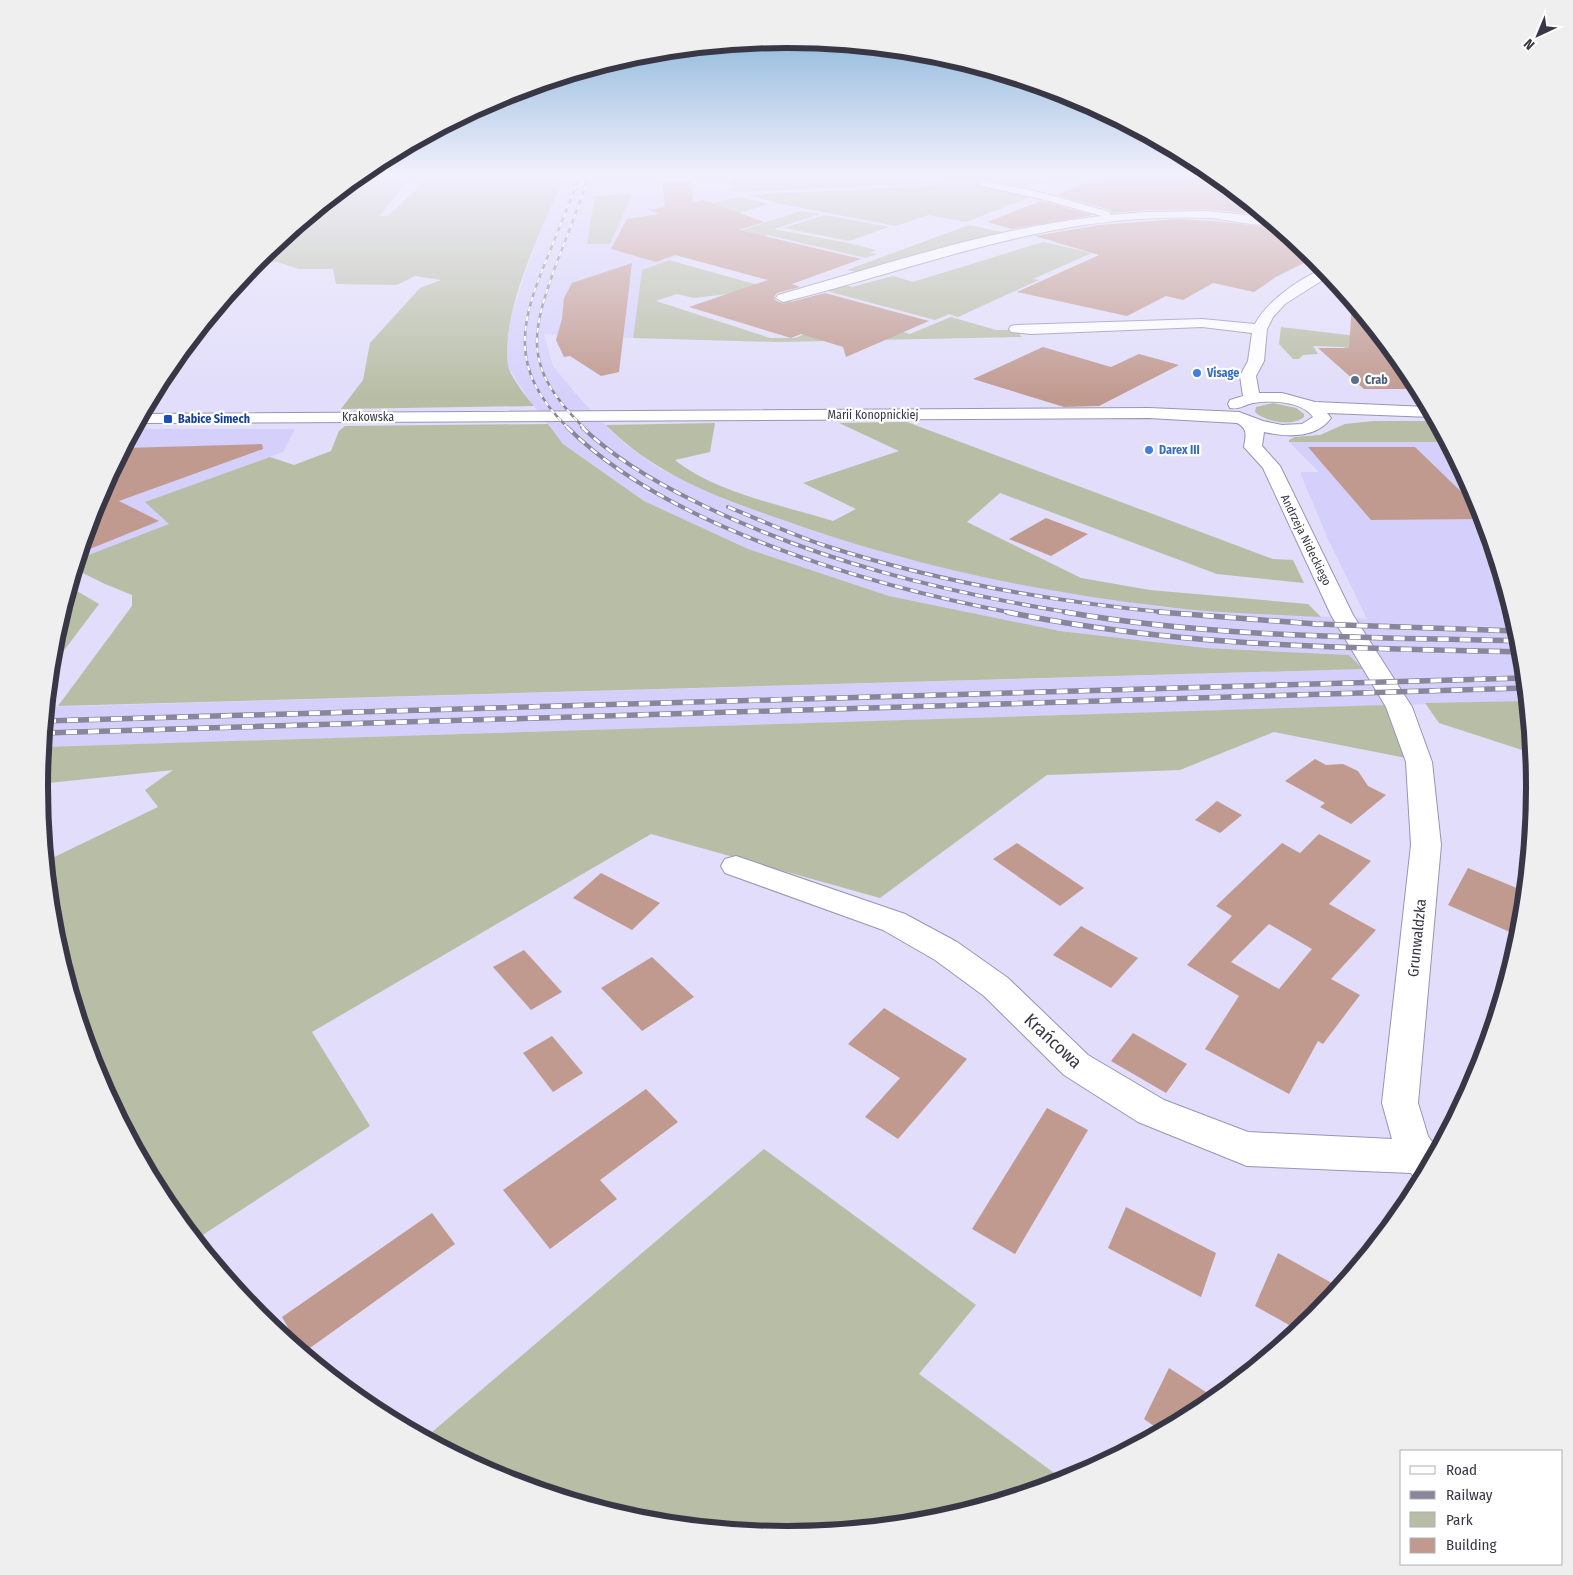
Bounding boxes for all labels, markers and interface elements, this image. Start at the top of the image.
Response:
north arrow [1513,10,1563,60]
text: N [1520,35,1538,53]
place label: Visage [1206,366,1239,380]
marker: Visage [1191,367,1203,379]
place label: Crab [1365,373,1388,387]
marker: Crab [1349,374,1361,386]
street label: Marii Konopnickiej [827,408,919,422]
street label: Krakowska [342,410,394,424]
place label: Babice Simech [178,412,250,426]
marker: Babice Simech [162,413,174,425]
place label: Darex III [1159,443,1200,457]
marker: Darex III [1143,444,1155,456]
street label: Andrzeja Nideckiego [1278,492,1334,588]
street label: Grunwaldzka [1404,898,1430,978]
street label: Krańcowa [1020,1009,1087,1073]
legend [1400,1450,1563,1565]
text: Road [1446,1461,1477,1479]
text: Railway [1446,1486,1493,1504]
text: Park [1446,1511,1473,1529]
text: Building [1446,1536,1497,1554]

